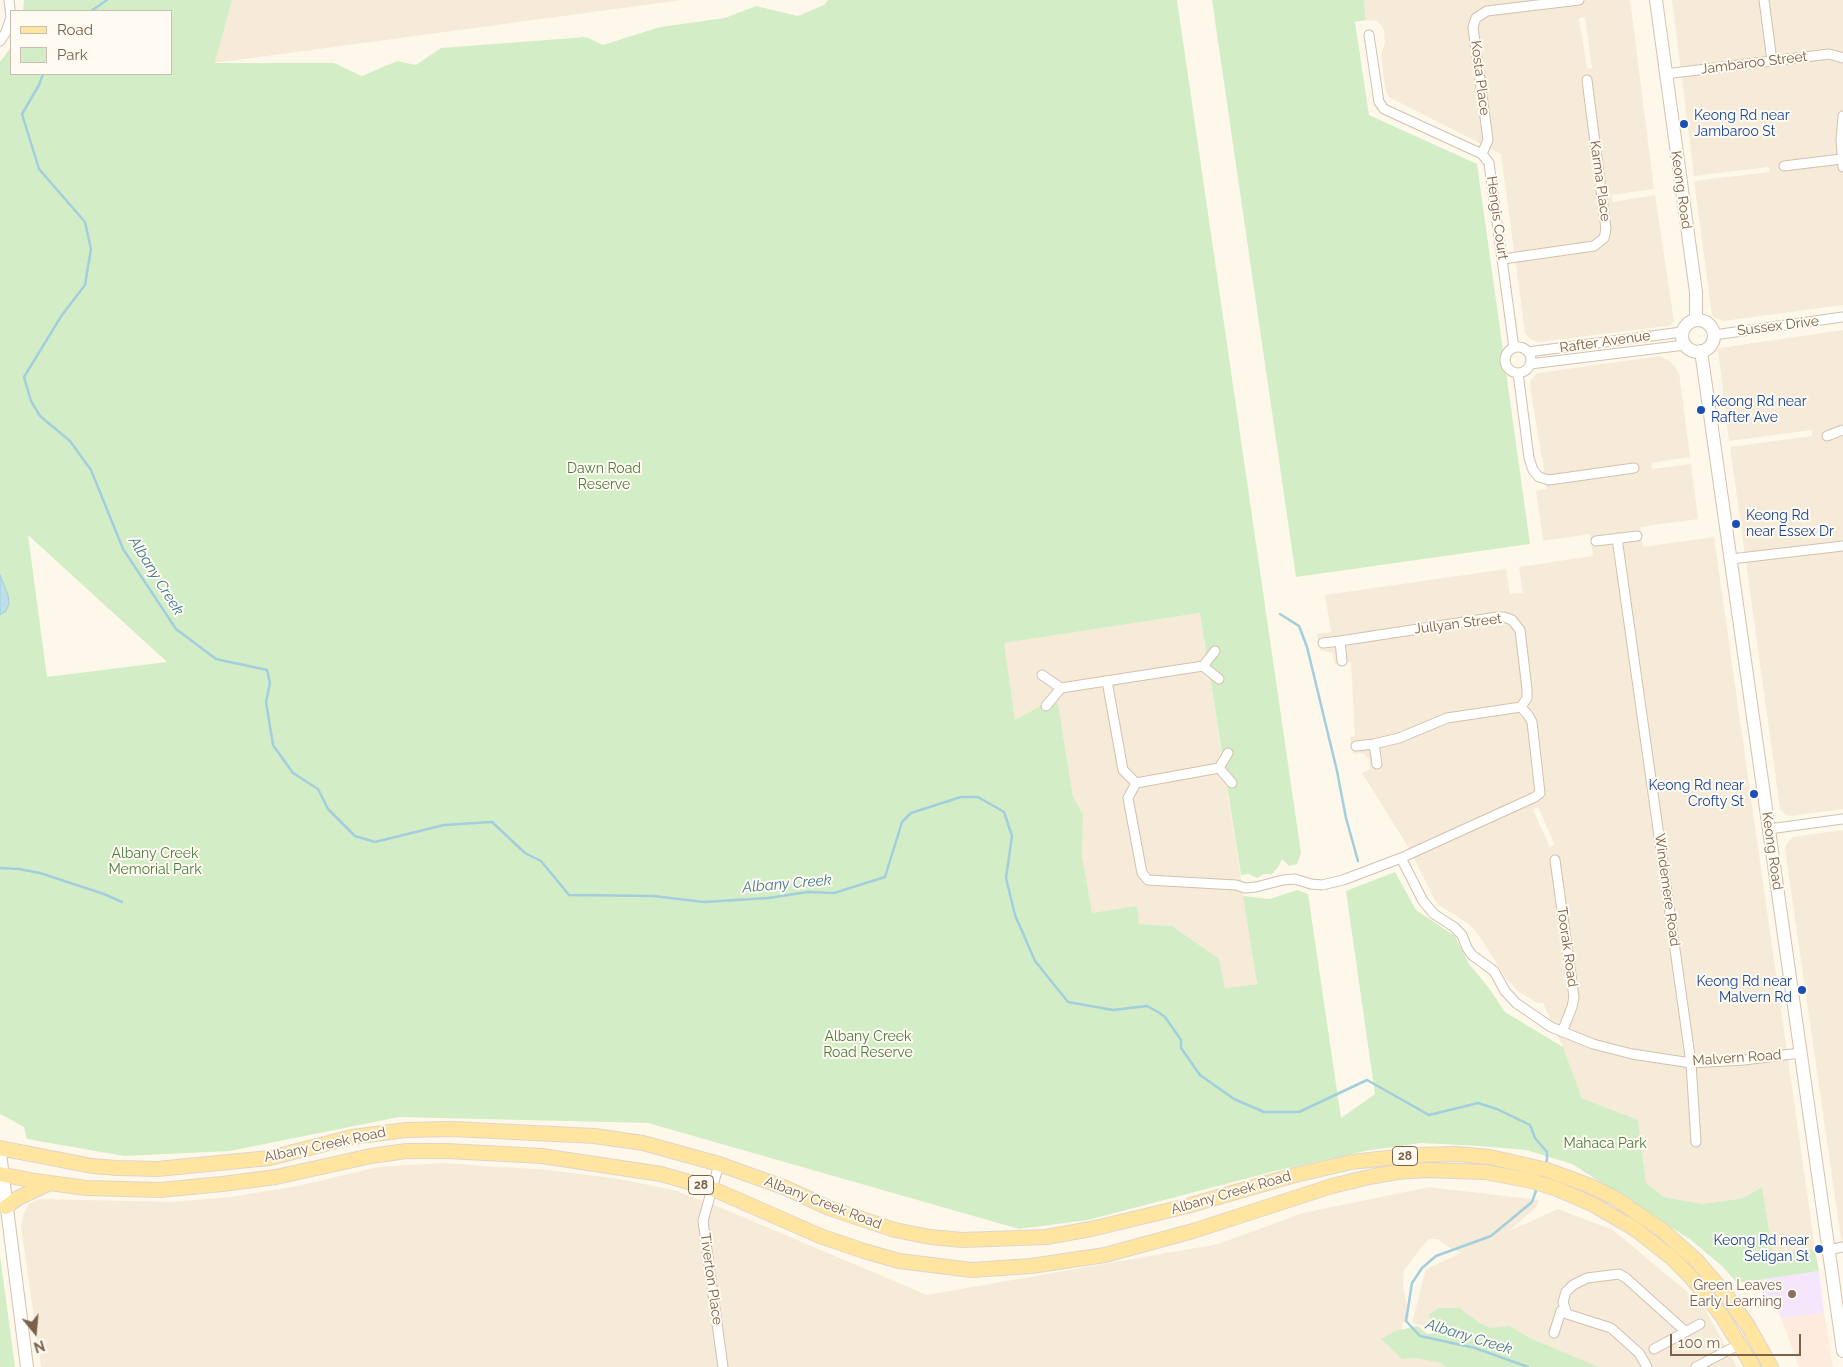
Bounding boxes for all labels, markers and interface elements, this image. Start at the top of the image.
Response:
legend [10,10,172,75]
text: Road [57,21,93,39]
street label: Kosta Place [1467,39,1493,117]
text: Park [57,46,88,64]
street label: Jambaroo Street [1700,48,1808,78]
place label: Keong Rd near Jambaroo St [1694,108,1790,140]
marker: Keong Rd near Jambaroo St [1678,118,1690,130]
street label: Karma Place [1586,139,1614,223]
street label: Keong Road [1667,150,1695,230]
street label: Hengis Court [1483,175,1511,261]
street label: Sussex Drive [1736,313,1820,339]
street label: Rafter Avenue [1558,327,1652,357]
place label: Keong Rd near Rafter Ave [1711,394,1807,427]
marker: Keong Rd near Rafter Ave [1695,404,1707,416]
park label: Dawn Road Reserve [567,461,641,494]
place label: Keong Rd near Essex Dr [1746,508,1834,540]
marker: Keong Rd near Essex Dr [1730,518,1742,530]
water label: Albany Creek [125,533,187,619]
street label: Jullyan Street [1413,610,1503,638]
place label: Keong Rd near Crofty St [1648,778,1744,810]
marker: Keong Rd near Crofty St [1748,788,1760,800]
street label: Keong Road [1758,811,1786,891]
street label: Windemere Road [1651,832,1683,948]
park label: Albany Creek Memorial Park [108,846,202,879]
water label: Albany Creek [742,871,832,897]
street label: Toorak Road [1553,906,1581,988]
place label: Keong Rd near Malvern Rd [1696,974,1792,1006]
marker: Keong Rd near Malvern Rd [1796,984,1808,996]
park label: Albany Creek Road Reserve [823,1029,913,1062]
street label: Malvern Road [1692,1047,1782,1069]
street label: Albany Creek Road [263,1124,387,1166]
park label: Mahaca Park [1563,1136,1647,1152]
road number: 28 [1392,1146,1418,1166]
street label: Albany Creek Road [1169,1168,1293,1218]
street label: Albany Creek Road [762,1173,884,1233]
road number: 28 [688,1176,714,1194]
street label: Tiverton Place [696,1232,726,1326]
place label: Keong Rd near Seligan St [1713,1233,1809,1266]
marker: Keong Rd near Seligan St [1813,1243,1825,1255]
place label: Green Leaves Early Learning [1689,1278,1782,1310]
marker: Green Leaves Early Learning [1786,1288,1798,1300]
north arrow [10,1307,60,1357]
water label: Albany Creek [1424,1315,1514,1359]
scale bar [1673,1324,1804,1356]
text: 100 m [1678,1334,1720,1352]
text: N [32,1337,47,1356]

